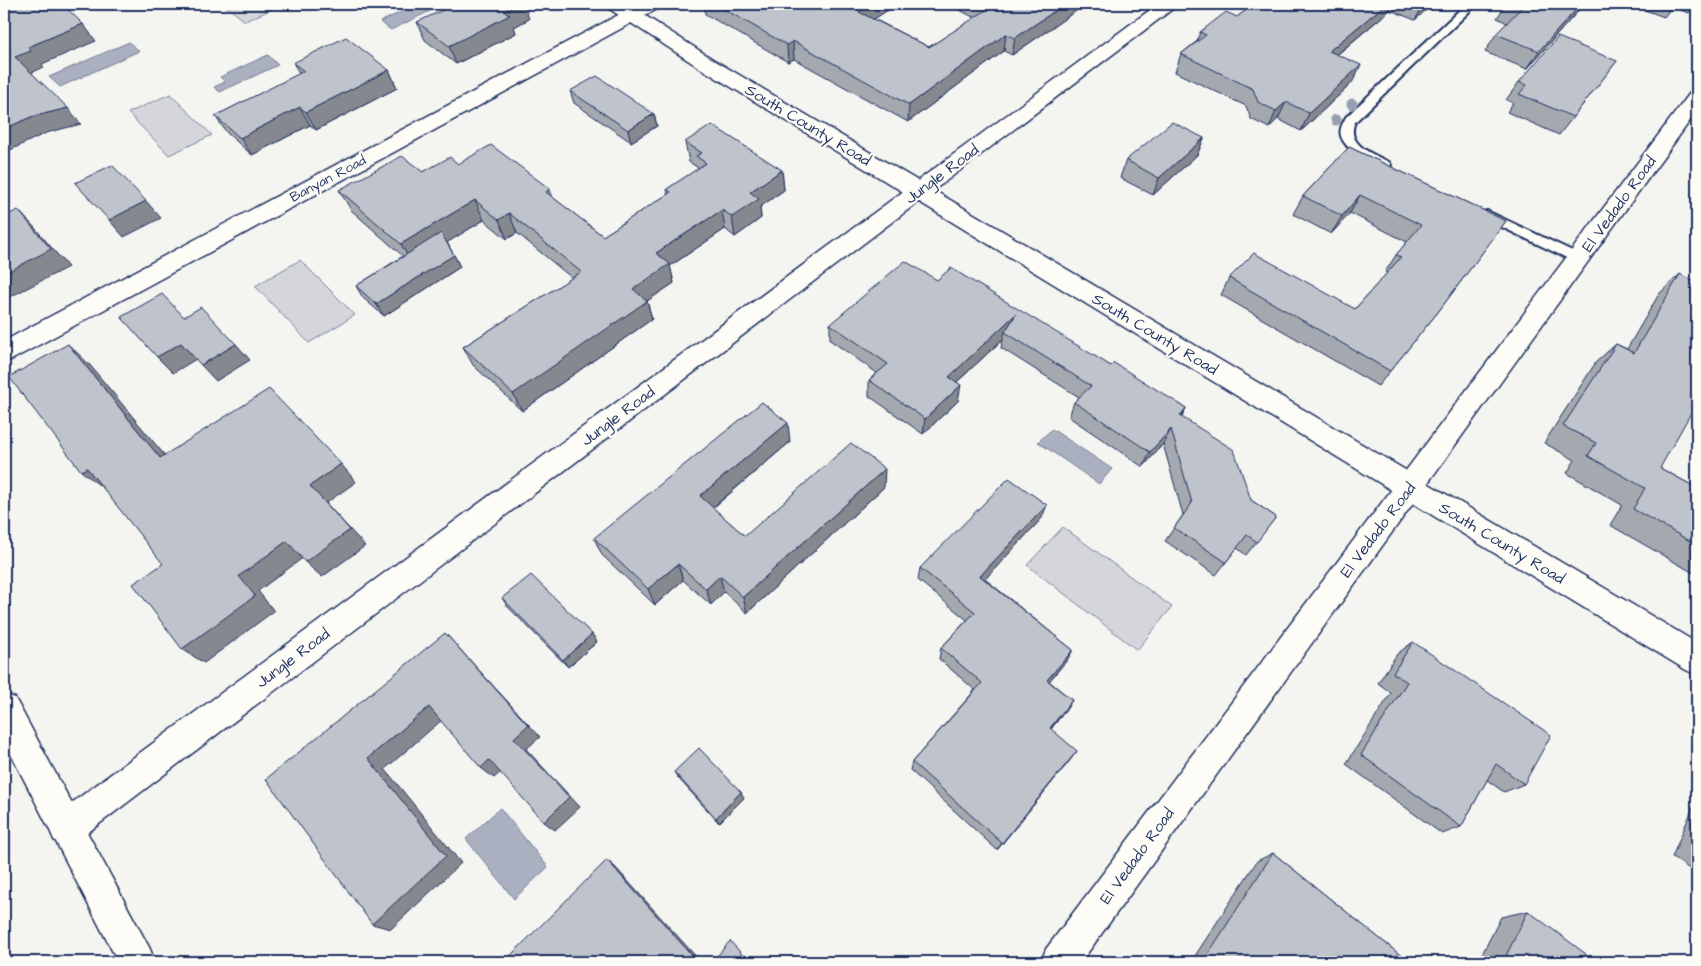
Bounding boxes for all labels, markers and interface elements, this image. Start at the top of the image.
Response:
street label: South County Road [741,79,875,172]
street label: Jungle Road [901,139,984,210]
street label: Banyan Road [286,151,370,207]
street label: El Vedado Road [1577,152,1661,256]
street label: South County Road [1088,288,1222,381]
street label: Jungle Road [577,381,660,452]
street label: El Vedado Road [1335,478,1421,582]
street label: South County Road [1435,497,1569,590]
street label: Jungle Road [252,623,335,694]
street label: El Vedado Road [1095,804,1179,908]

